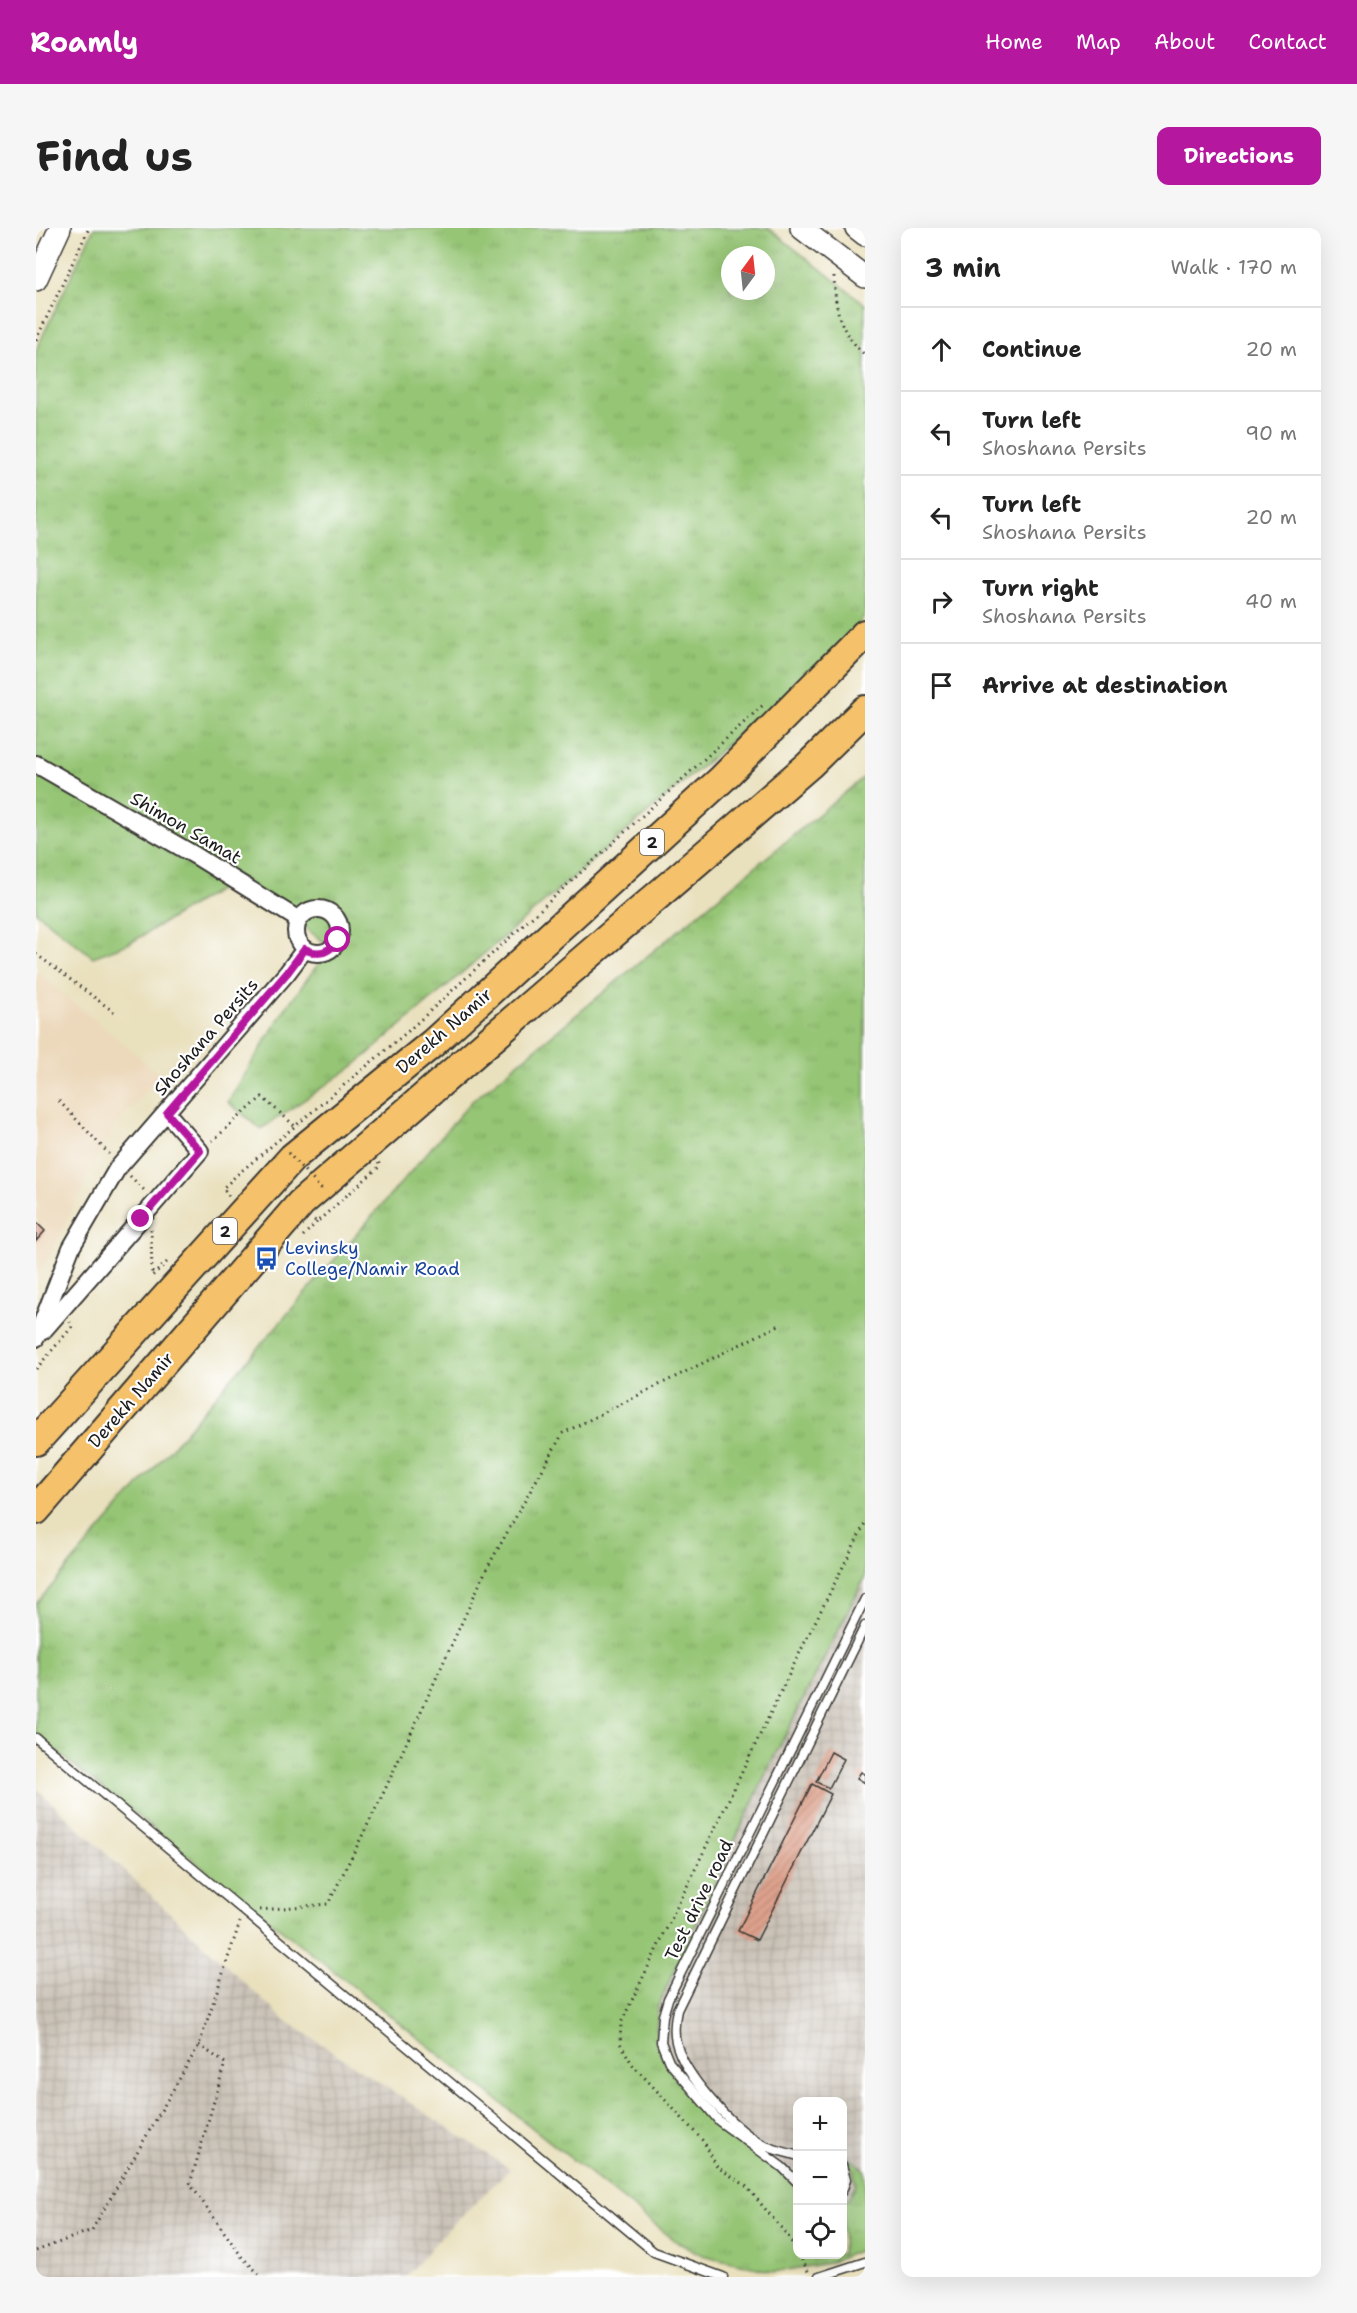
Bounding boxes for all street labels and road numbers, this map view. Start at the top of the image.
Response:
street label: Shimon Samat [126,786,246,870]
road number: 2 [640,829,664,855]
street label: Shoshana Persits [148,973,264,1101]
street label: Derekh Namir [391,983,497,1079]
road number: 2 [213,1218,237,1244]
street label: Derekh Namir [83,1347,179,1453]
street label: Test drive road [659,1835,739,1965]

